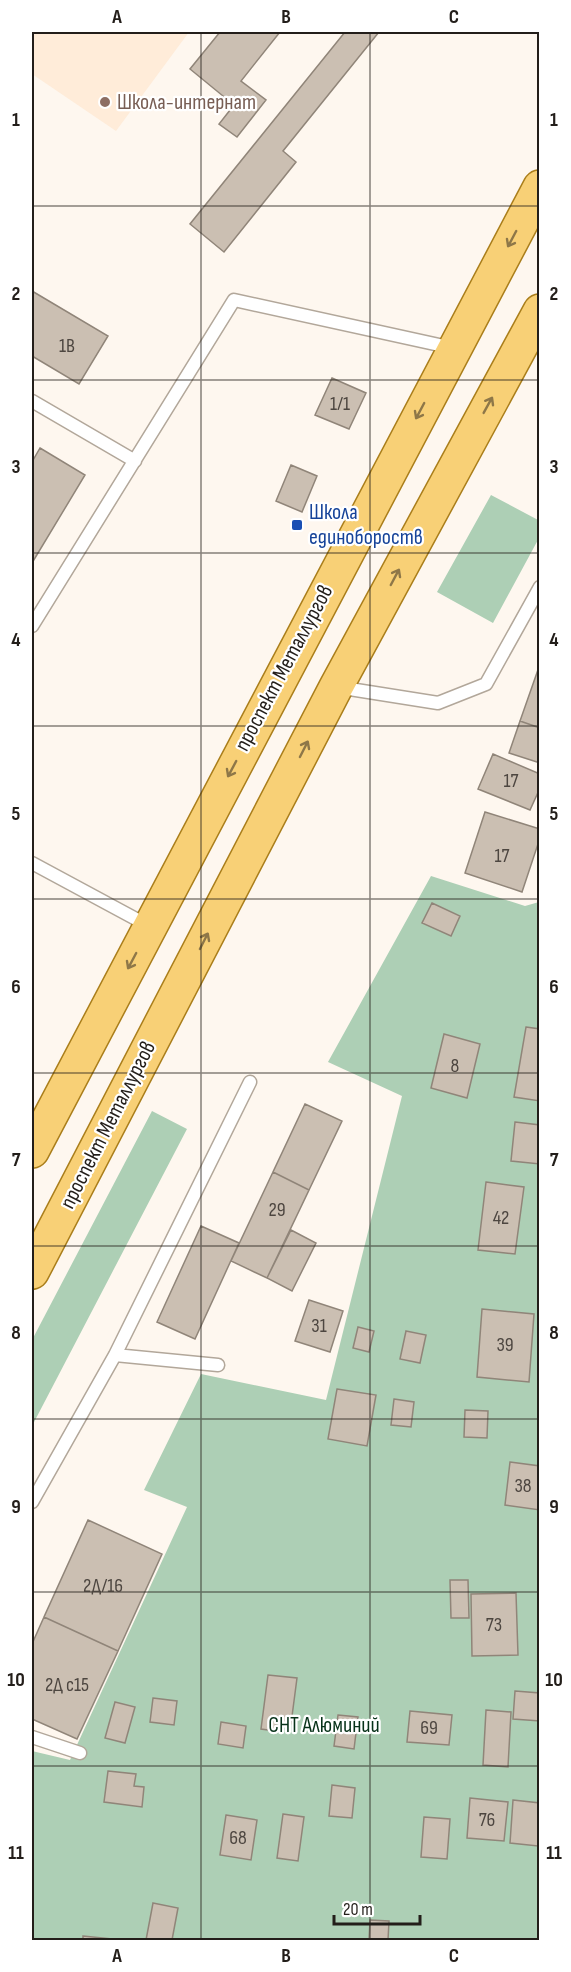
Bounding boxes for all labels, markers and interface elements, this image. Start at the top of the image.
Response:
text: A [111,5,122,29]
text: B [281,5,291,29]
text: C [449,5,459,29]
place label: Школа-интернат [117,89,256,116]
marker: Школа-интернат [98,95,112,109]
text: 1 [12,108,20,132]
text: 1 [550,108,558,132]
one-way arrow [506,230,518,247]
text: 2 [12,282,20,306]
text: 2 [550,282,558,306]
house number: 1В [59,334,75,358]
house number: 1/1 [330,392,350,416]
one-way arrow [482,397,494,414]
one-way arrow [414,402,426,420]
text: 3 [12,455,21,479]
text: 3 [550,455,559,479]
place label: Школа единобороств [309,499,423,551]
marker: Школа единобороств [290,518,304,532]
one-way arrow [390,568,401,586]
street label: проспект Металлургов [229,580,339,756]
text: 4 [11,628,21,652]
text: 4 [549,628,559,652]
one-way arrow [298,741,310,758]
one-way arrow [225,760,237,778]
house number: 17 [504,769,518,793]
text: 5 [12,802,21,826]
text: 5 [550,802,559,826]
house number: 17 [495,844,509,868]
one-way arrow [199,932,210,950]
one-way arrow [125,952,137,970]
text: 6 [11,975,21,999]
text: 6 [549,975,559,999]
street label: проспект Металлургов [54,1037,162,1213]
house number: 8 [451,1054,459,1078]
text: 7 [12,1148,21,1172]
text: 7 [550,1148,559,1172]
house number: 29 [268,1198,286,1222]
house number: 42 [493,1206,509,1230]
house number: 31 [311,1314,327,1338]
text: 8 [11,1321,21,1345]
text: 8 [549,1321,559,1345]
house number: 39 [496,1333,514,1357]
house number: 38 [514,1474,532,1498]
text: 9 [11,1495,21,1519]
text: 9 [549,1495,559,1519]
house number: 2Д/16 [83,1574,123,1598]
house number: 73 [486,1613,502,1637]
text: 10 [7,1668,25,1692]
text: 10 [545,1668,563,1692]
house number: 2Д с15 [45,1673,89,1697]
park label: СНТ Алюминий [268,1712,380,1739]
house number: 69 [420,1716,438,1740]
house number: 76 [479,1808,495,1832]
house number: 68 [229,1826,247,1850]
text: 11 [8,1841,24,1865]
text: 11 [546,1841,562,1865]
scale bar [334,1888,420,1926]
text: 20 m [343,1899,373,1920]
text: A [111,1944,122,1968]
text: B [281,1944,291,1968]
text: C [449,1944,459,1968]

